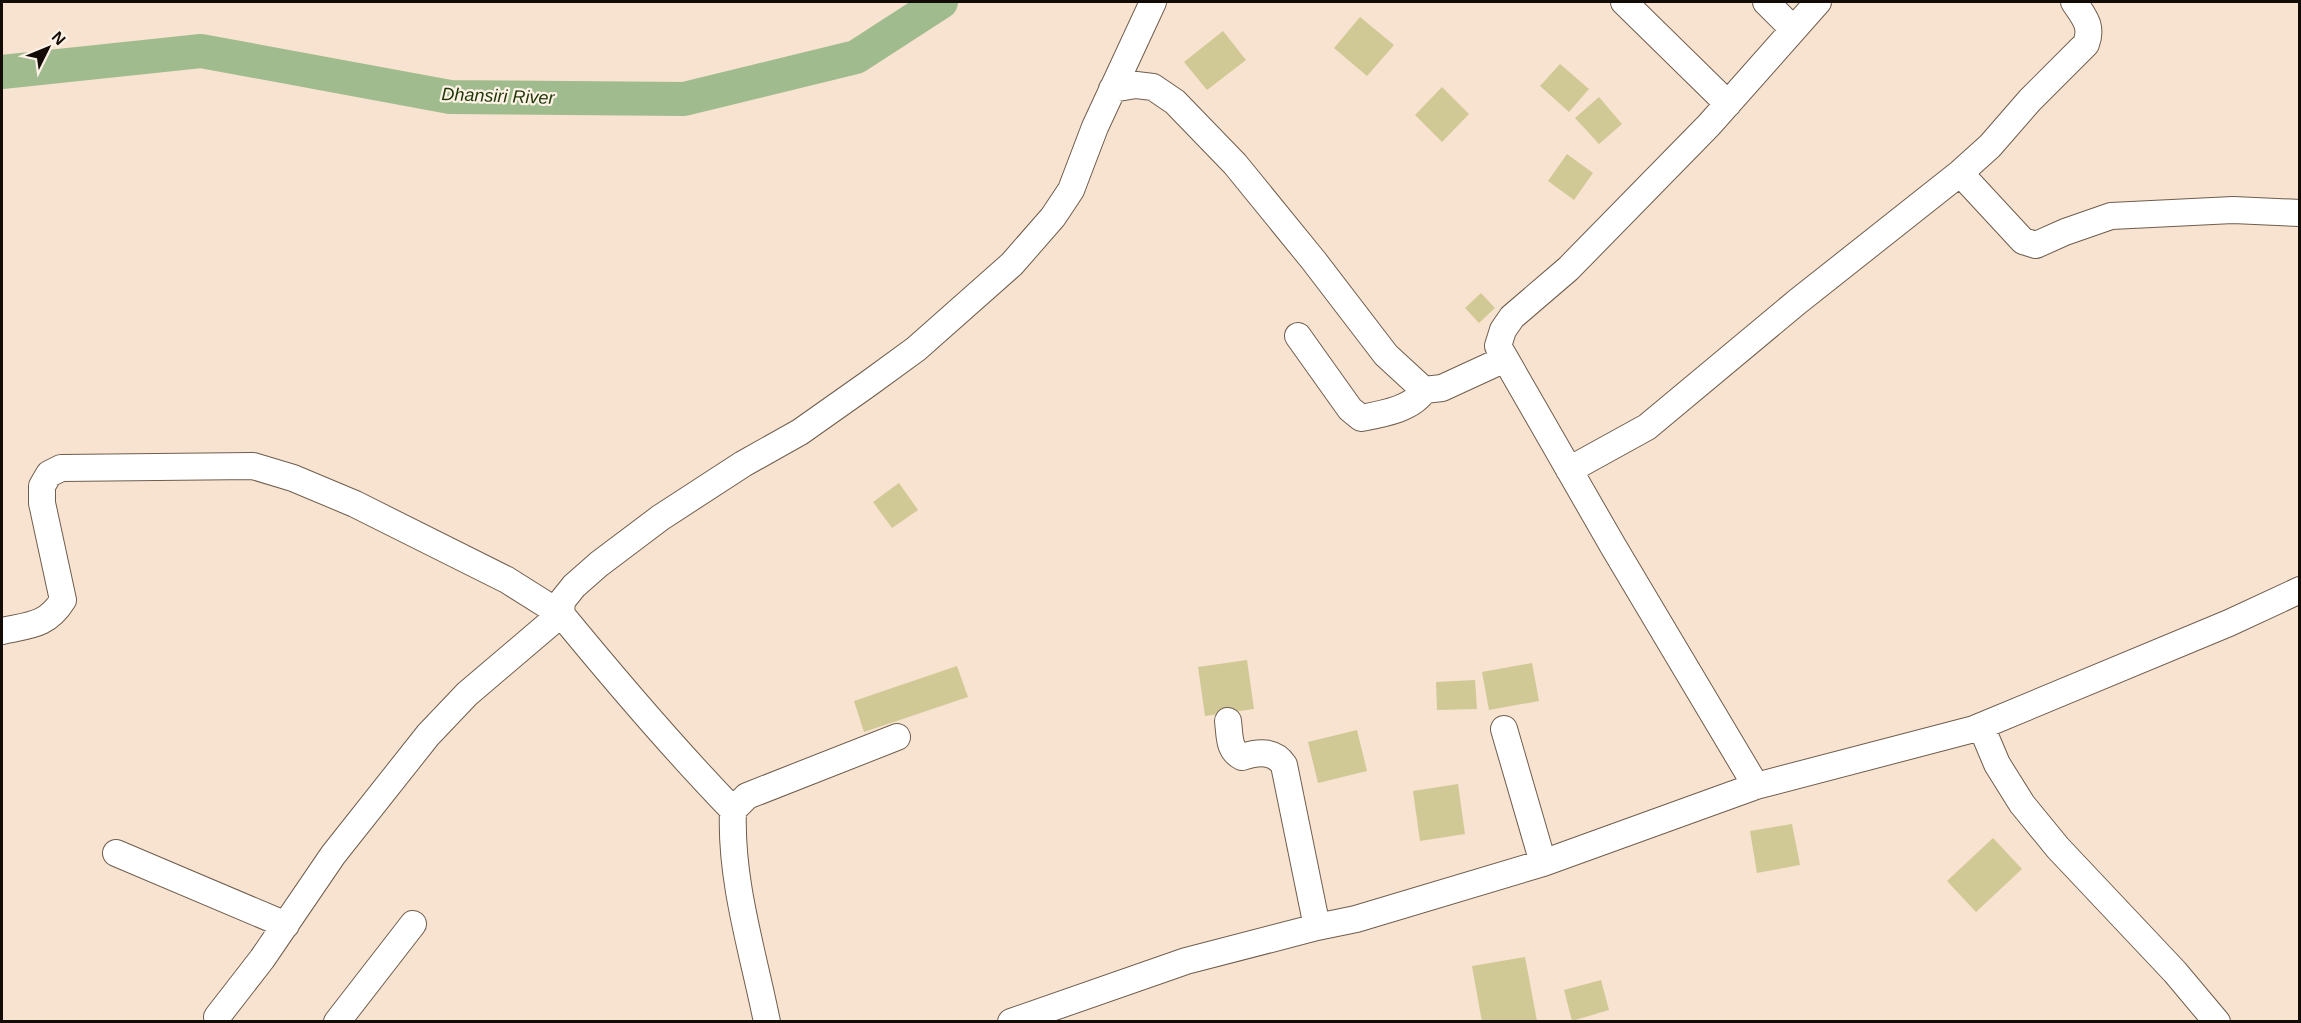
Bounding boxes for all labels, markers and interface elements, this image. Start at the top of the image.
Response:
north arrow [18,18,78,78]
text: N [48,28,69,48]
water label: Dhansiri River [441,84,556,108]

